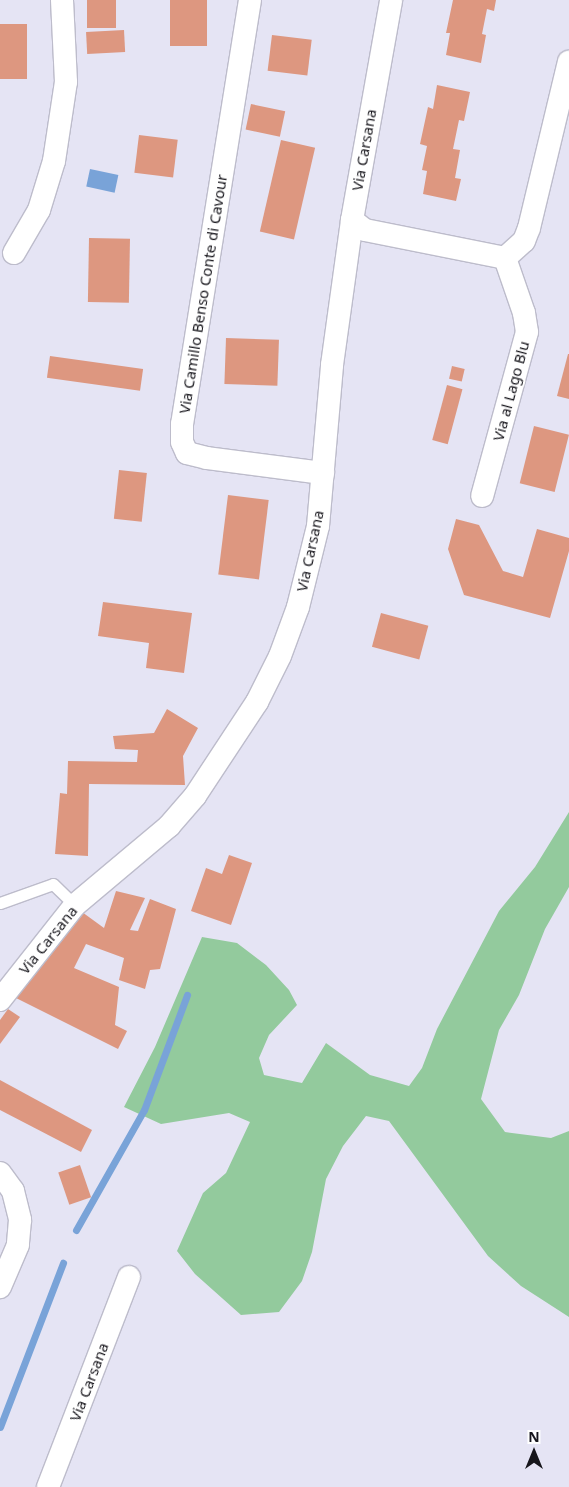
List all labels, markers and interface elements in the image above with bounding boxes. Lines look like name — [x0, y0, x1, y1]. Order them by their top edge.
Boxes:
street label: Via Carsana — [348, 108, 380, 192]
street label: Via Camillo Benso Conte di Cavour — [175, 173, 231, 415]
street label: Via al Lago Blu — [489, 339, 533, 443]
street label: Via Carsana — [293, 509, 327, 593]
street label: Via Carsana — [15, 902, 81, 978]
street label: Via Carsana — [66, 1340, 112, 1424]
north arrow — [509, 1427, 559, 1477]
text: N — [528, 1427, 540, 1446]

